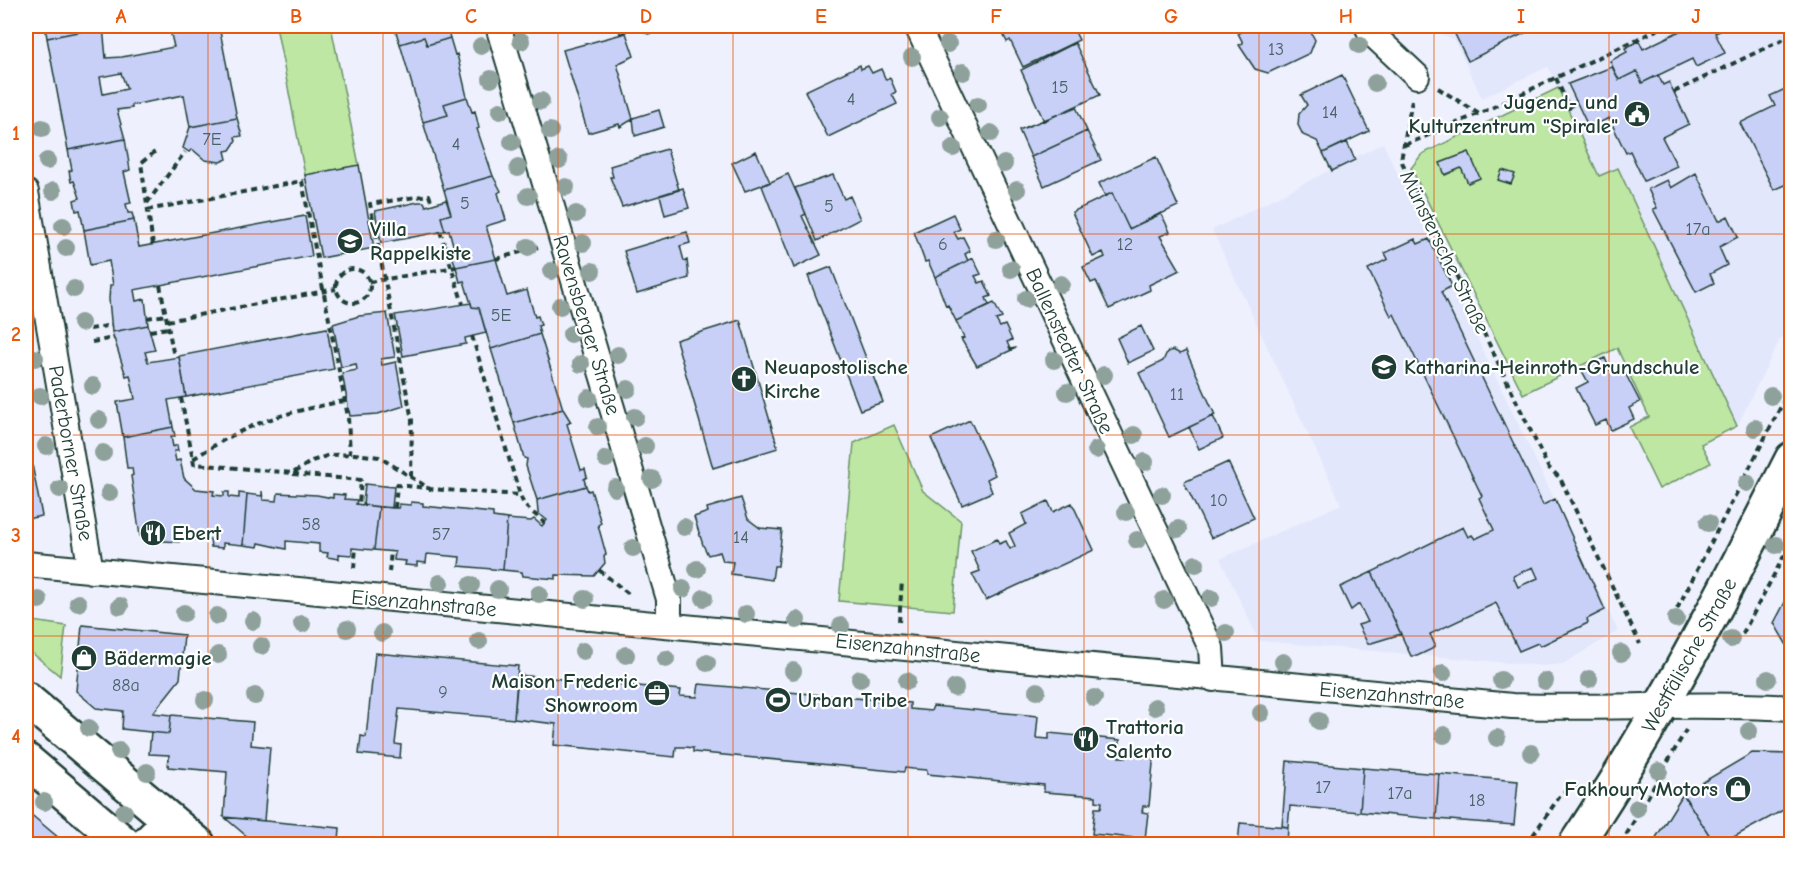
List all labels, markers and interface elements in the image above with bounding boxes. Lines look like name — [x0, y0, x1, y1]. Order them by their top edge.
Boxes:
text: A — [115, 5, 127, 28]
text: B — [290, 5, 302, 28]
text: C — [465, 5, 477, 28]
text: D — [640, 5, 652, 28]
text: E — [815, 5, 827, 28]
text: F — [990, 5, 1002, 28]
text: G — [1164, 5, 1178, 28]
text: H — [1339, 5, 1353, 28]
text: I — [1517, 5, 1525, 28]
text: J — [1691, 5, 1701, 28]
house number: 13 — [1268, 39, 1284, 60]
house number: 15 — [1052, 77, 1068, 98]
house number: 4 — [847, 89, 855, 110]
place label: Jugend- und Kulturzentrum "Spirale" — [1408, 90, 1618, 138]
public building icon: Jugend- und Kulturzentrum "Spirale" — [1622, 99, 1652, 129]
house number: 14 — [1322, 102, 1338, 123]
text: 1 — [12, 122, 20, 145]
house number: 7E — [202, 129, 222, 150]
house number: 4 — [452, 134, 460, 155]
street label: Münstersche Straße — [1395, 167, 1495, 337]
house number: 5 — [460, 193, 470, 214]
house number: 5 — [824, 196, 834, 217]
place label: Villa Rappelkiste — [370, 217, 471, 265]
house number: 17a — [1686, 219, 1710, 240]
school or university icon: Villa Rappelkiste — [335, 226, 365, 256]
street label: Ravensberger Straße — [548, 232, 626, 418]
house number: 6 — [938, 234, 948, 255]
house number: 12 — [1117, 234, 1133, 255]
street label: Ballenstedter Straße — [1021, 264, 1119, 438]
house number: 5E — [491, 305, 511, 326]
text: 2 — [11, 323, 21, 346]
school or university icon: Katharina-Heinroth-Grundschule — [1369, 352, 1399, 382]
place label: Neuapostolische Kirche — [764, 355, 908, 403]
place label: Katharina-Heinroth-Grundschule — [1404, 355, 1699, 379]
street label: Paderborner Straße — [44, 363, 98, 543]
church icon: Neuapostolische Kirche — [729, 364, 759, 394]
house number: 11 — [1170, 384, 1184, 405]
house number: 10 — [1210, 490, 1228, 511]
house number: 58 — [301, 514, 321, 535]
restaurant icon: Ebert — [138, 518, 168, 548]
place label: Ebert — [172, 521, 222, 545]
text: 3 — [11, 524, 21, 547]
house number: 57 — [432, 524, 451, 545]
house number: 14 — [733, 527, 749, 548]
street label: Westfälische Straße — [1637, 573, 1741, 737]
street label: Eisenzahnstraße — [350, 585, 498, 621]
street label: Eisenzahnstraße — [834, 628, 982, 668]
shop icon: Bädermagie — [69, 643, 99, 673]
place label: Bädermagie — [104, 646, 212, 670]
place label: Maison Frederic Showroom — [492, 669, 638, 717]
house number: 88a — [112, 675, 140, 696]
street label: Eisenzahnstraße — [1318, 677, 1466, 713]
office icon: Maison Frederic Showroom — [642, 678, 672, 708]
house number: 9 — [438, 682, 448, 703]
sports icon: Urban Tribe — [763, 685, 793, 715]
place label: Urban Tribe — [798, 688, 907, 712]
place label: Trattoria Salento — [1106, 715, 1184, 763]
restaurant icon: Trattoria Salento — [1071, 724, 1101, 754]
text: 4 — [11, 725, 21, 748]
shop icon: Fakhoury Motors — [1723, 774, 1753, 804]
house number: 17 — [1315, 777, 1331, 798]
place label: Fakhoury Motors — [1564, 777, 1718, 801]
house number: 17a — [1388, 783, 1412, 804]
house number: 18 — [1469, 790, 1485, 811]

